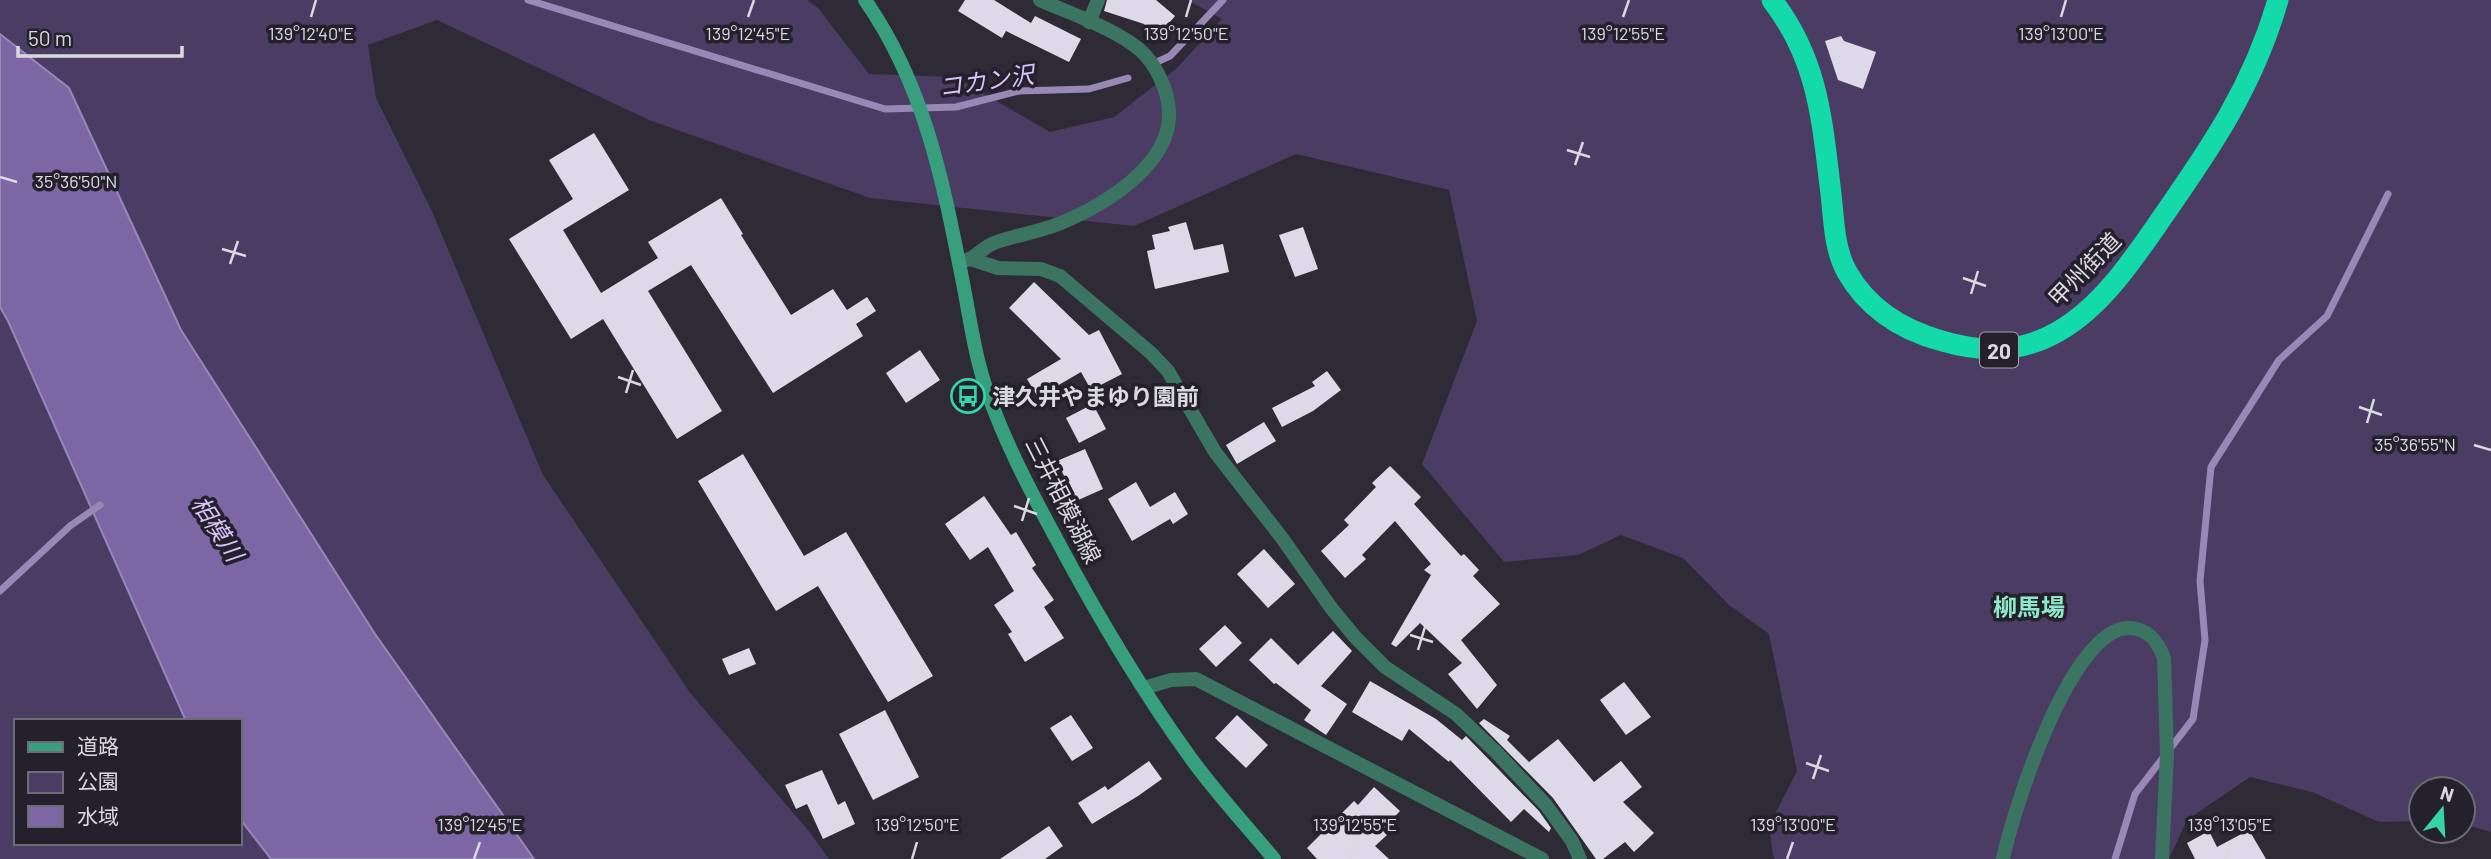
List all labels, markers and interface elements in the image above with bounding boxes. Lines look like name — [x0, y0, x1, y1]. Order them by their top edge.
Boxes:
scale bar — [18, 14, 182, 58]
text: 139°12'40"E — [268, 22, 354, 44]
text: 139°12'45"E — [706, 22, 790, 44]
text: 139°12'50"E — [1143, 22, 1229, 44]
text: 139°12'55"E — [1581, 22, 1665, 44]
text: 139°13'00"E — [2018, 22, 2104, 44]
text: 50 m — [28, 25, 72, 50]
water label: コカン沢 — [936, 59, 1039, 101]
text: 35°36'50"N — [35, 170, 117, 192]
street label: 甲州街道 — [2042, 226, 2126, 312]
road number: 20 — [1980, 332, 2018, 368]
bus stop icon: 津久井やまゆり園前 — [949, 377, 987, 415]
place label: 津久井やまゆり園前 — [992, 382, 1199, 410]
street label: 三井相模湖線 — [1020, 432, 1108, 568]
text: 35°36'55"N — [2374, 433, 2456, 455]
water label: 相模川 — [186, 490, 251, 569]
district label: 柳馬場 — [1993, 592, 2065, 621]
legend — [14, 719, 242, 845]
text: 道路 — [77, 733, 119, 758]
text: 公園 — [77, 768, 119, 793]
north arrow — [2407, 775, 2477, 845]
text: N — [2438, 780, 2457, 806]
text: 水域 — [77, 803, 119, 828]
text: 139°12'45"E — [438, 813, 522, 835]
text: 139°12'50"E — [874, 813, 960, 835]
text: 139°12'55"E — [1313, 813, 1397, 835]
text: 139°13'00"E — [1750, 813, 1836, 835]
text: 139°13'05"E — [2188, 813, 2272, 835]

